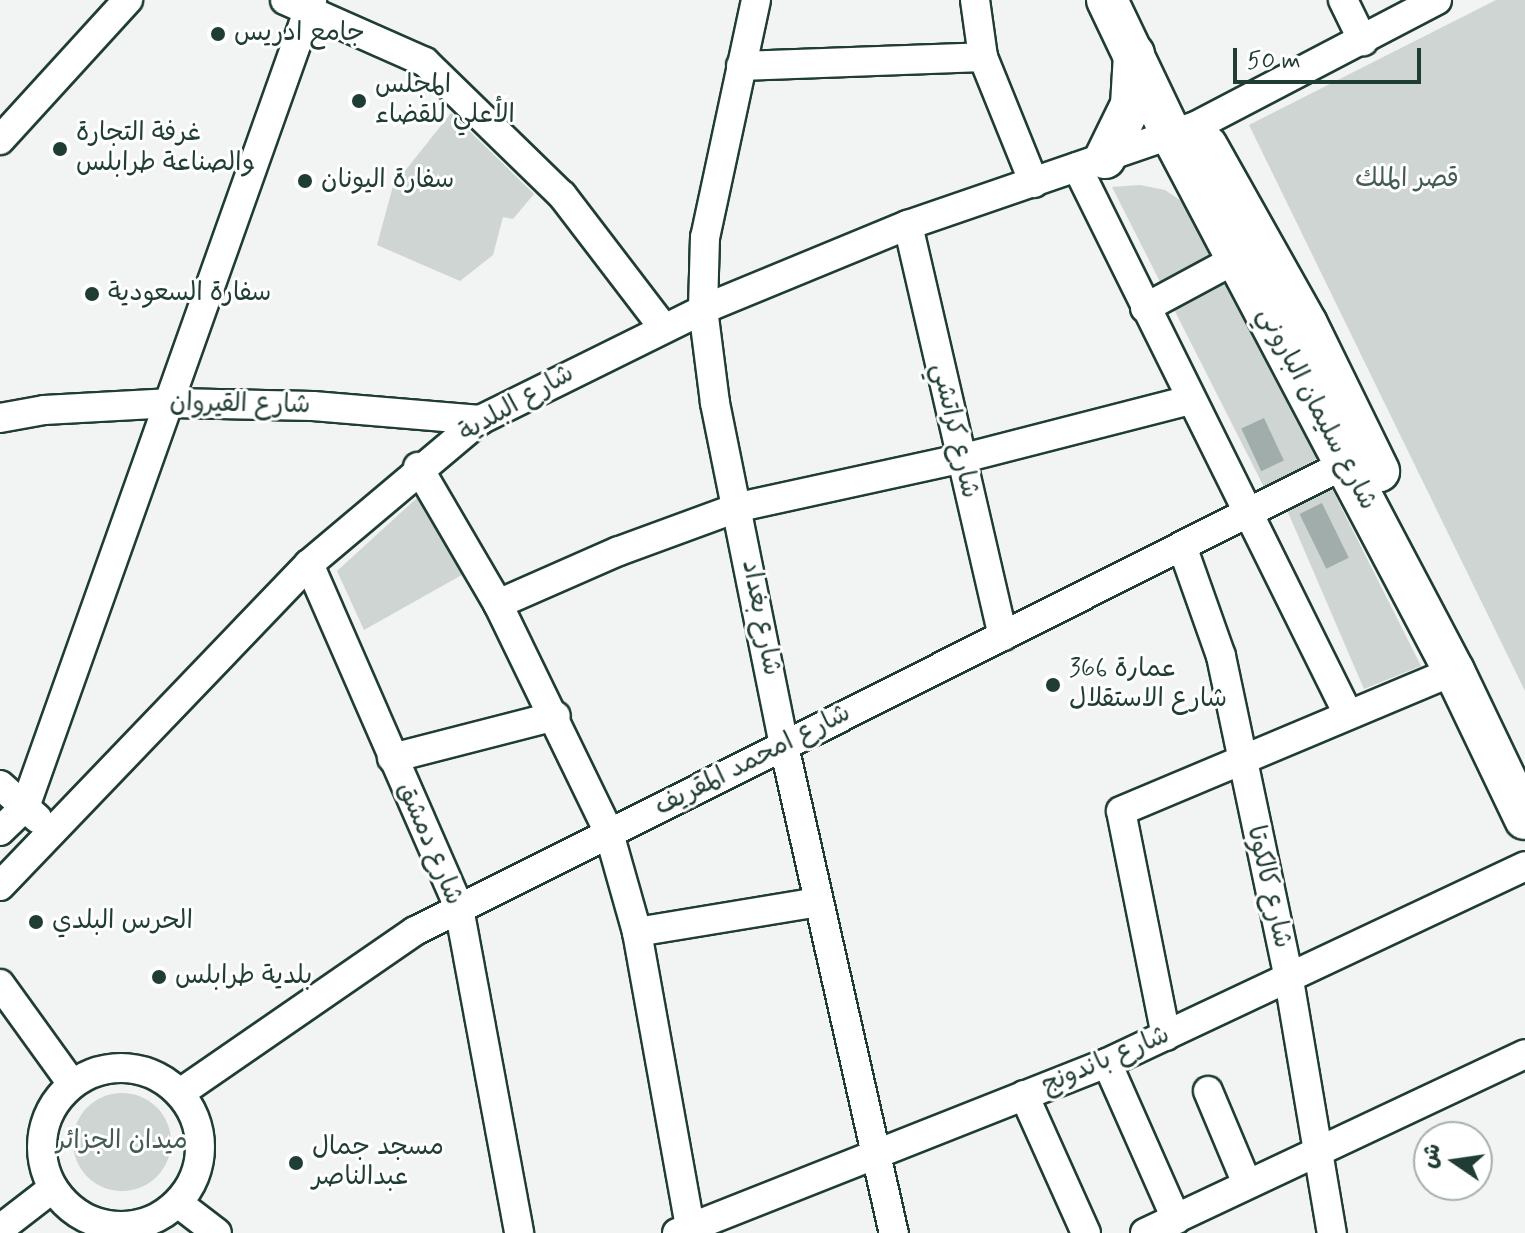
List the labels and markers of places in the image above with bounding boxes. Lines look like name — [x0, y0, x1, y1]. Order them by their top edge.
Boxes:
place label: جامع ادريس — [234, 18, 365, 50]
marker: جامع ادريس — [209, 25, 227, 43]
place label: المجلس الأعلي للقضاء — [375, 70, 515, 132]
marker: المجلس الأعلي للقضاء — [350, 92, 368, 110]
place label: غرفة التجارة والصناعة طرابلس — [76, 118, 256, 180]
marker: غرفة التجارة والصناعة طرابلس — [51, 140, 69, 158]
place label: سفارة اليونان — [321, 165, 454, 197]
marker: سفارة اليونان — [296, 172, 314, 190]
place label: سفارة السعودية — [108, 278, 271, 310]
marker: سفارة السعودية — [83, 285, 101, 303]
place label: عمارة 366 شارع الاستقلال — [1069, 654, 1227, 716]
marker: عمارة 366 شارع الاستقلال — [1044, 676, 1062, 694]
place label: الحرس البلدي — [52, 906, 193, 938]
marker: الحرس البلدي — [27, 913, 45, 931]
place label: بلدية طرابلس — [175, 961, 312, 993]
marker: بلدية طرابلس — [150, 968, 168, 986]
place label: مسجد جمال عبدالناصر — [312, 1132, 444, 1194]
marker: مسجد جمال عبدالناصر — [287, 1154, 305, 1172]

